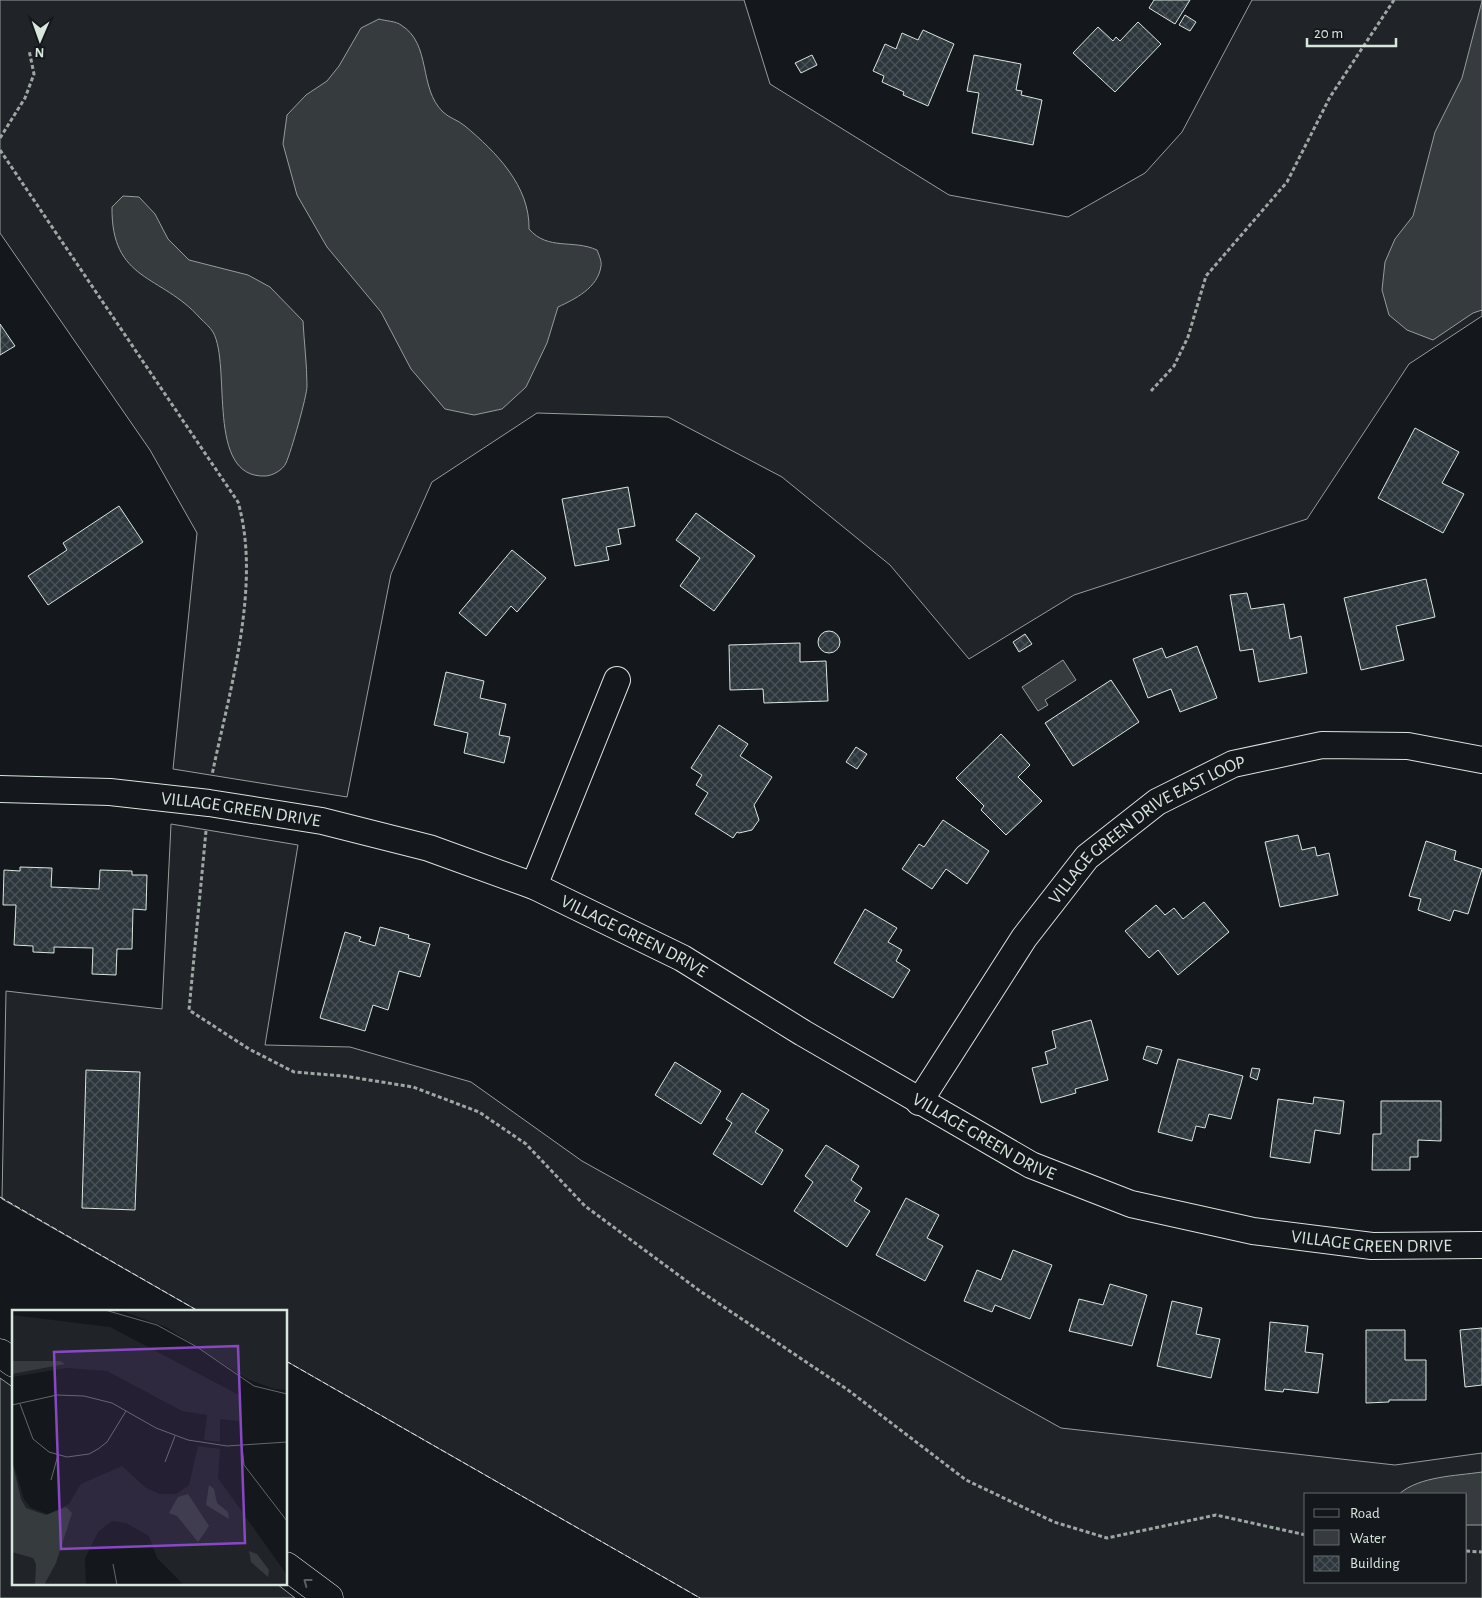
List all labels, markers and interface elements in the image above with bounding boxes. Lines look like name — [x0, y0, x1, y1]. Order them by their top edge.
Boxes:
north arrow — [15, 15, 65, 65]
scale bar — [1307, 15, 1396, 47]
text: 20 m — [1314, 26, 1343, 41]
text: N — [34, 45, 45, 59]
street label: VILLAGE GREEN DRIVE EAST LOOP — [1046, 754, 1247, 908]
street label: VILLAGE GREEN DRIVE — [160, 790, 322, 831]
street label: VILLAGE GREEN DRIVE — [558, 893, 710, 981]
street label: VILLAGE GREEN DRIVE — [909, 1090, 1058, 1184]
street label: VILLAGE GREEN DRIVE — [1290, 1228, 1452, 1256]
inset map — [12, 1310, 288, 1586]
legend — [1304, 1493, 1467, 1583]
text: Road — [1350, 1506, 1380, 1521]
text: Water — [1350, 1531, 1386, 1546]
text: Building — [1350, 1556, 1400, 1571]
one-way arrow — [303, 1579, 313, 1588]

